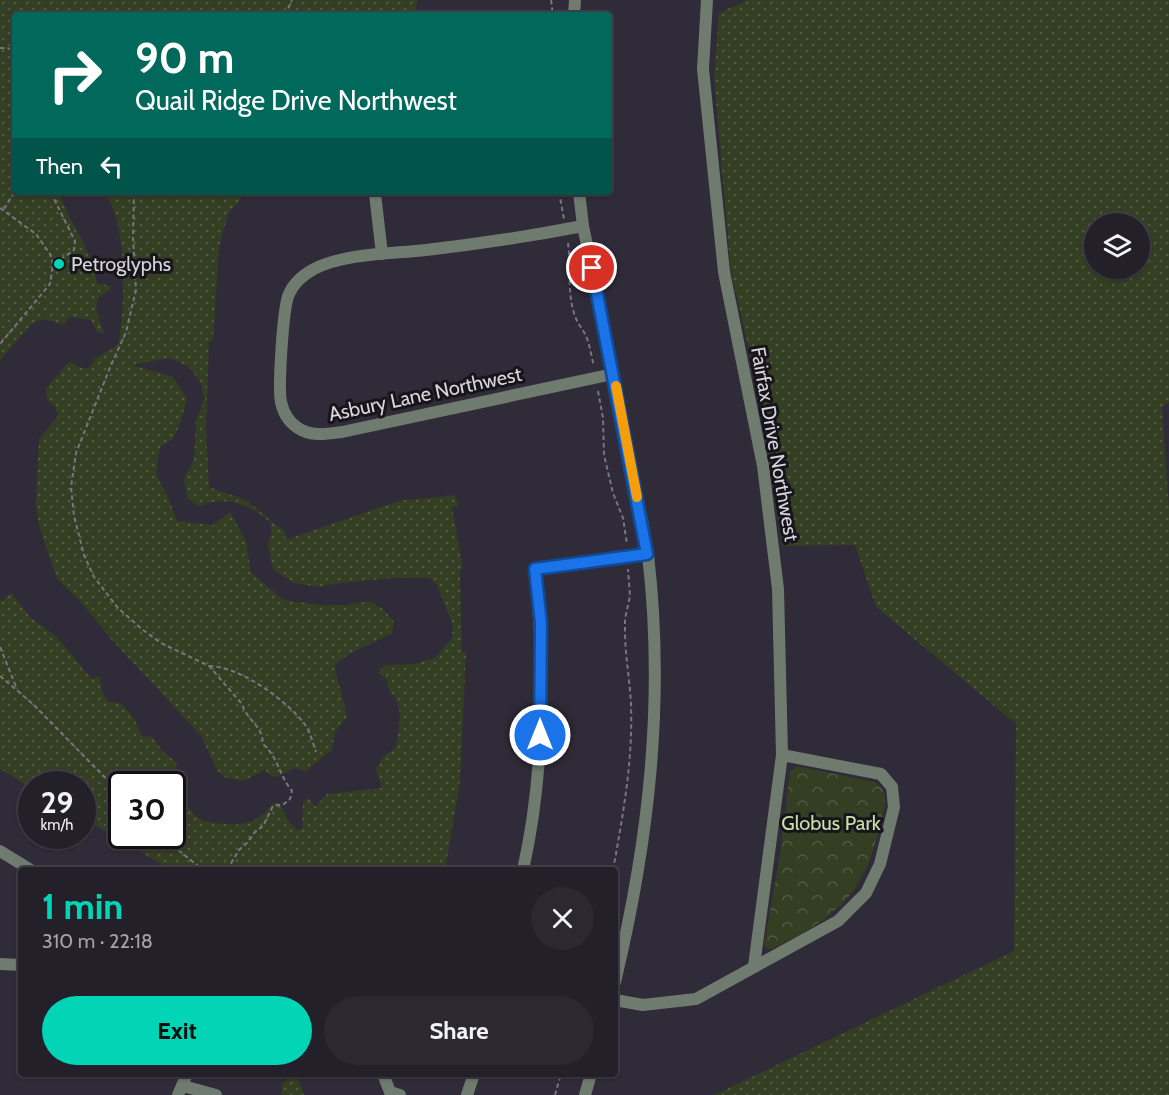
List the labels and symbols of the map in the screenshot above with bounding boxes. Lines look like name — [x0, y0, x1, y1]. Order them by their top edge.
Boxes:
pin — [566, 242, 617, 293]
place label: Petroglyphs — [71, 252, 171, 276]
marker: Petroglyphs — [52, 257, 66, 271]
street label: Fairfax Drive Northwest — [746, 345, 804, 543]
street label: Asbury Lane Northwest — [326, 362, 524, 426]
position arrow — [508, 703, 572, 767]
speed limit sign: 30 — [108, 771, 186, 849]
park label: Globus Park — [781, 811, 881, 835]

